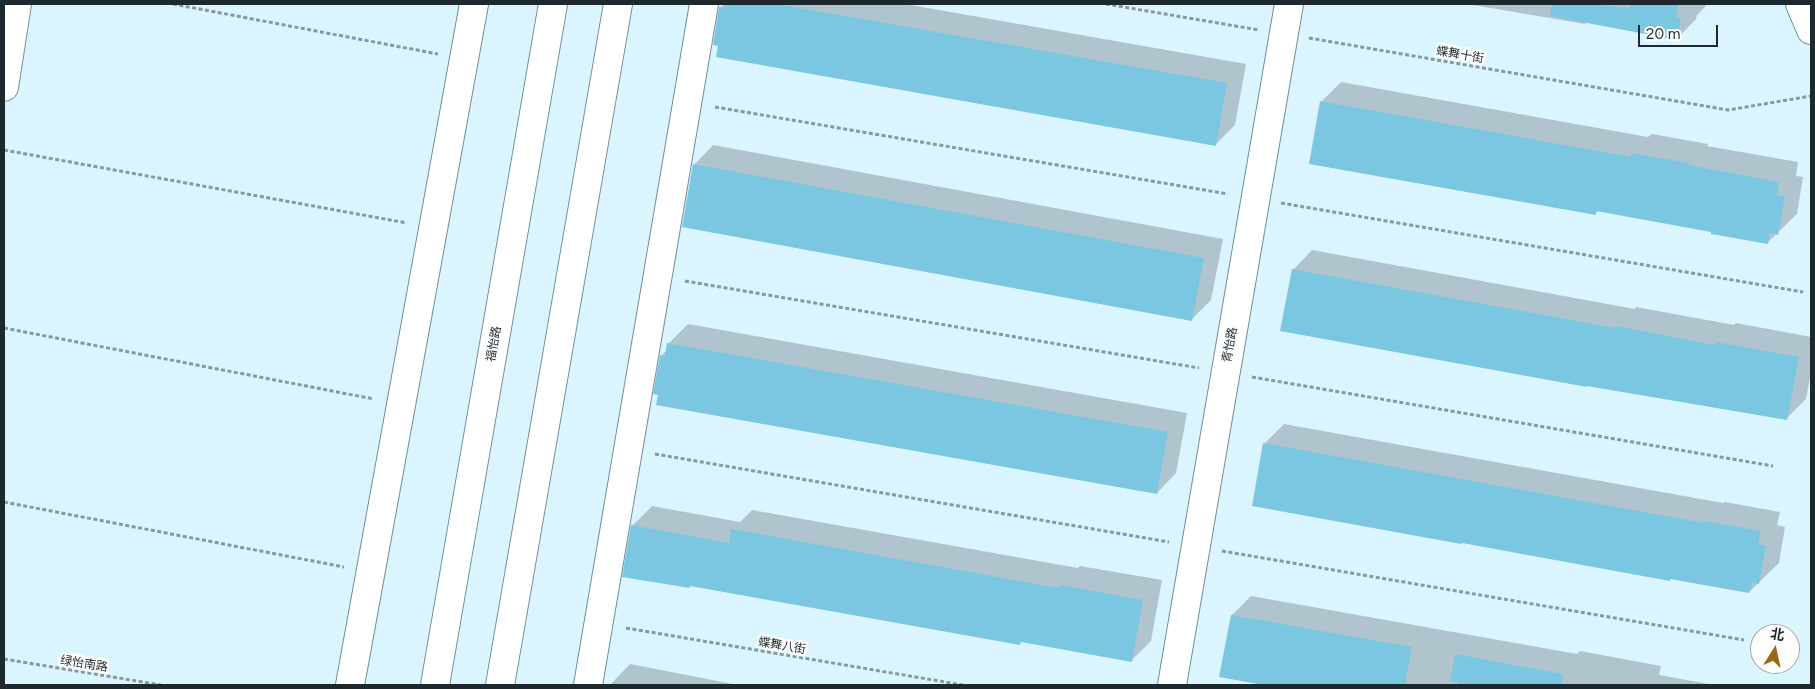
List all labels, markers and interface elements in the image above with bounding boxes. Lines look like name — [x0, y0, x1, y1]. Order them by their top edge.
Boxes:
scale bar — [1640, 15, 1720, 47]
text: 20 m — [1646, 25, 1680, 43]
street label: 蝶舞十街 — [1435, 44, 1485, 66]
street label: 福怡路 — [484, 325, 504, 363]
street label: 青怡路 — [1220, 326, 1240, 364]
north arrow — [1750, 624, 1800, 674]
text: 北 — [1769, 625, 1786, 644]
street label: 蝶舞八街 — [757, 635, 807, 657]
street label: 绿怡南路 — [59, 653, 109, 675]

